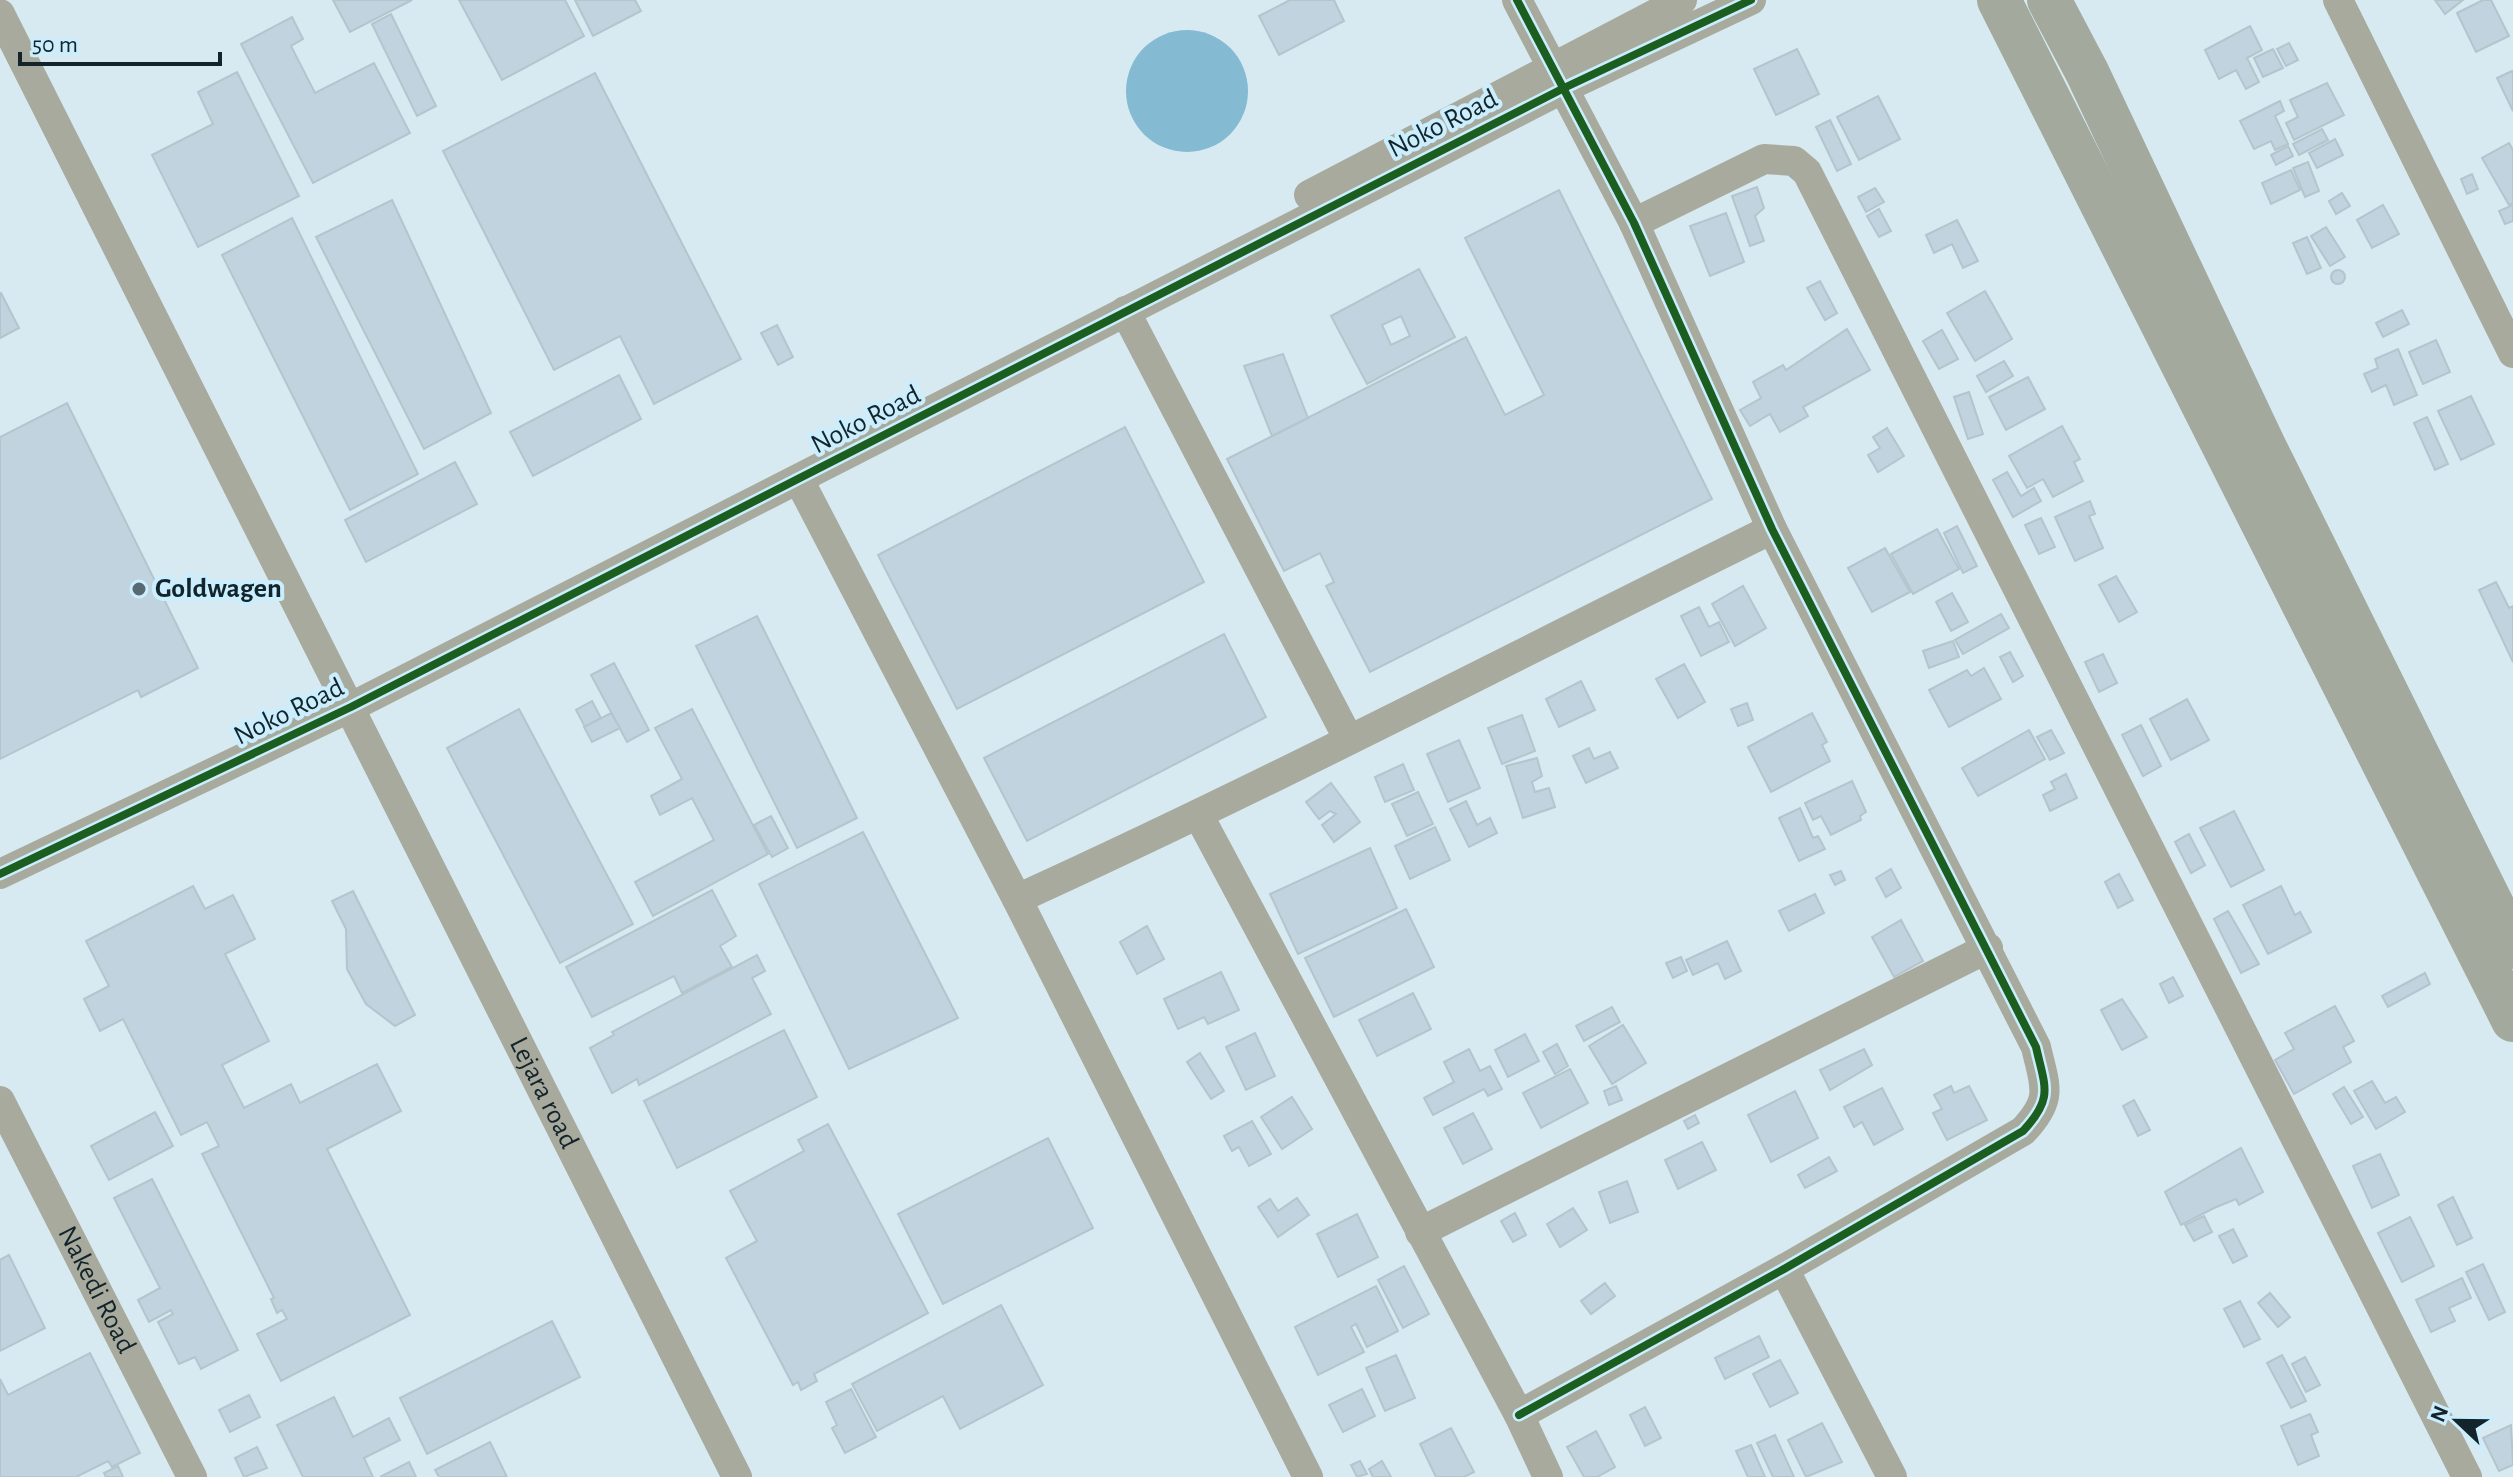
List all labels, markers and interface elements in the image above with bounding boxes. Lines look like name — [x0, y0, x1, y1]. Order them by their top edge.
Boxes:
scale bar — [20, 16, 220, 66]
text: 50 m — [32, 33, 78, 57]
street label: Noko Road — [1384, 85, 1502, 163]
street label: Noko Road — [807, 381, 925, 459]
place label: Goldwagen — [155, 575, 282, 603]
marker: Goldwagen — [130, 580, 148, 598]
street label: Noko Road — [230, 673, 348, 751]
street label: Lejara road — [504, 1033, 583, 1153]
street label: Nakedi Road — [52, 1222, 140, 1358]
north arrow — [2417, 1381, 2497, 1461]
text: N — [2426, 1403, 2452, 1425]

